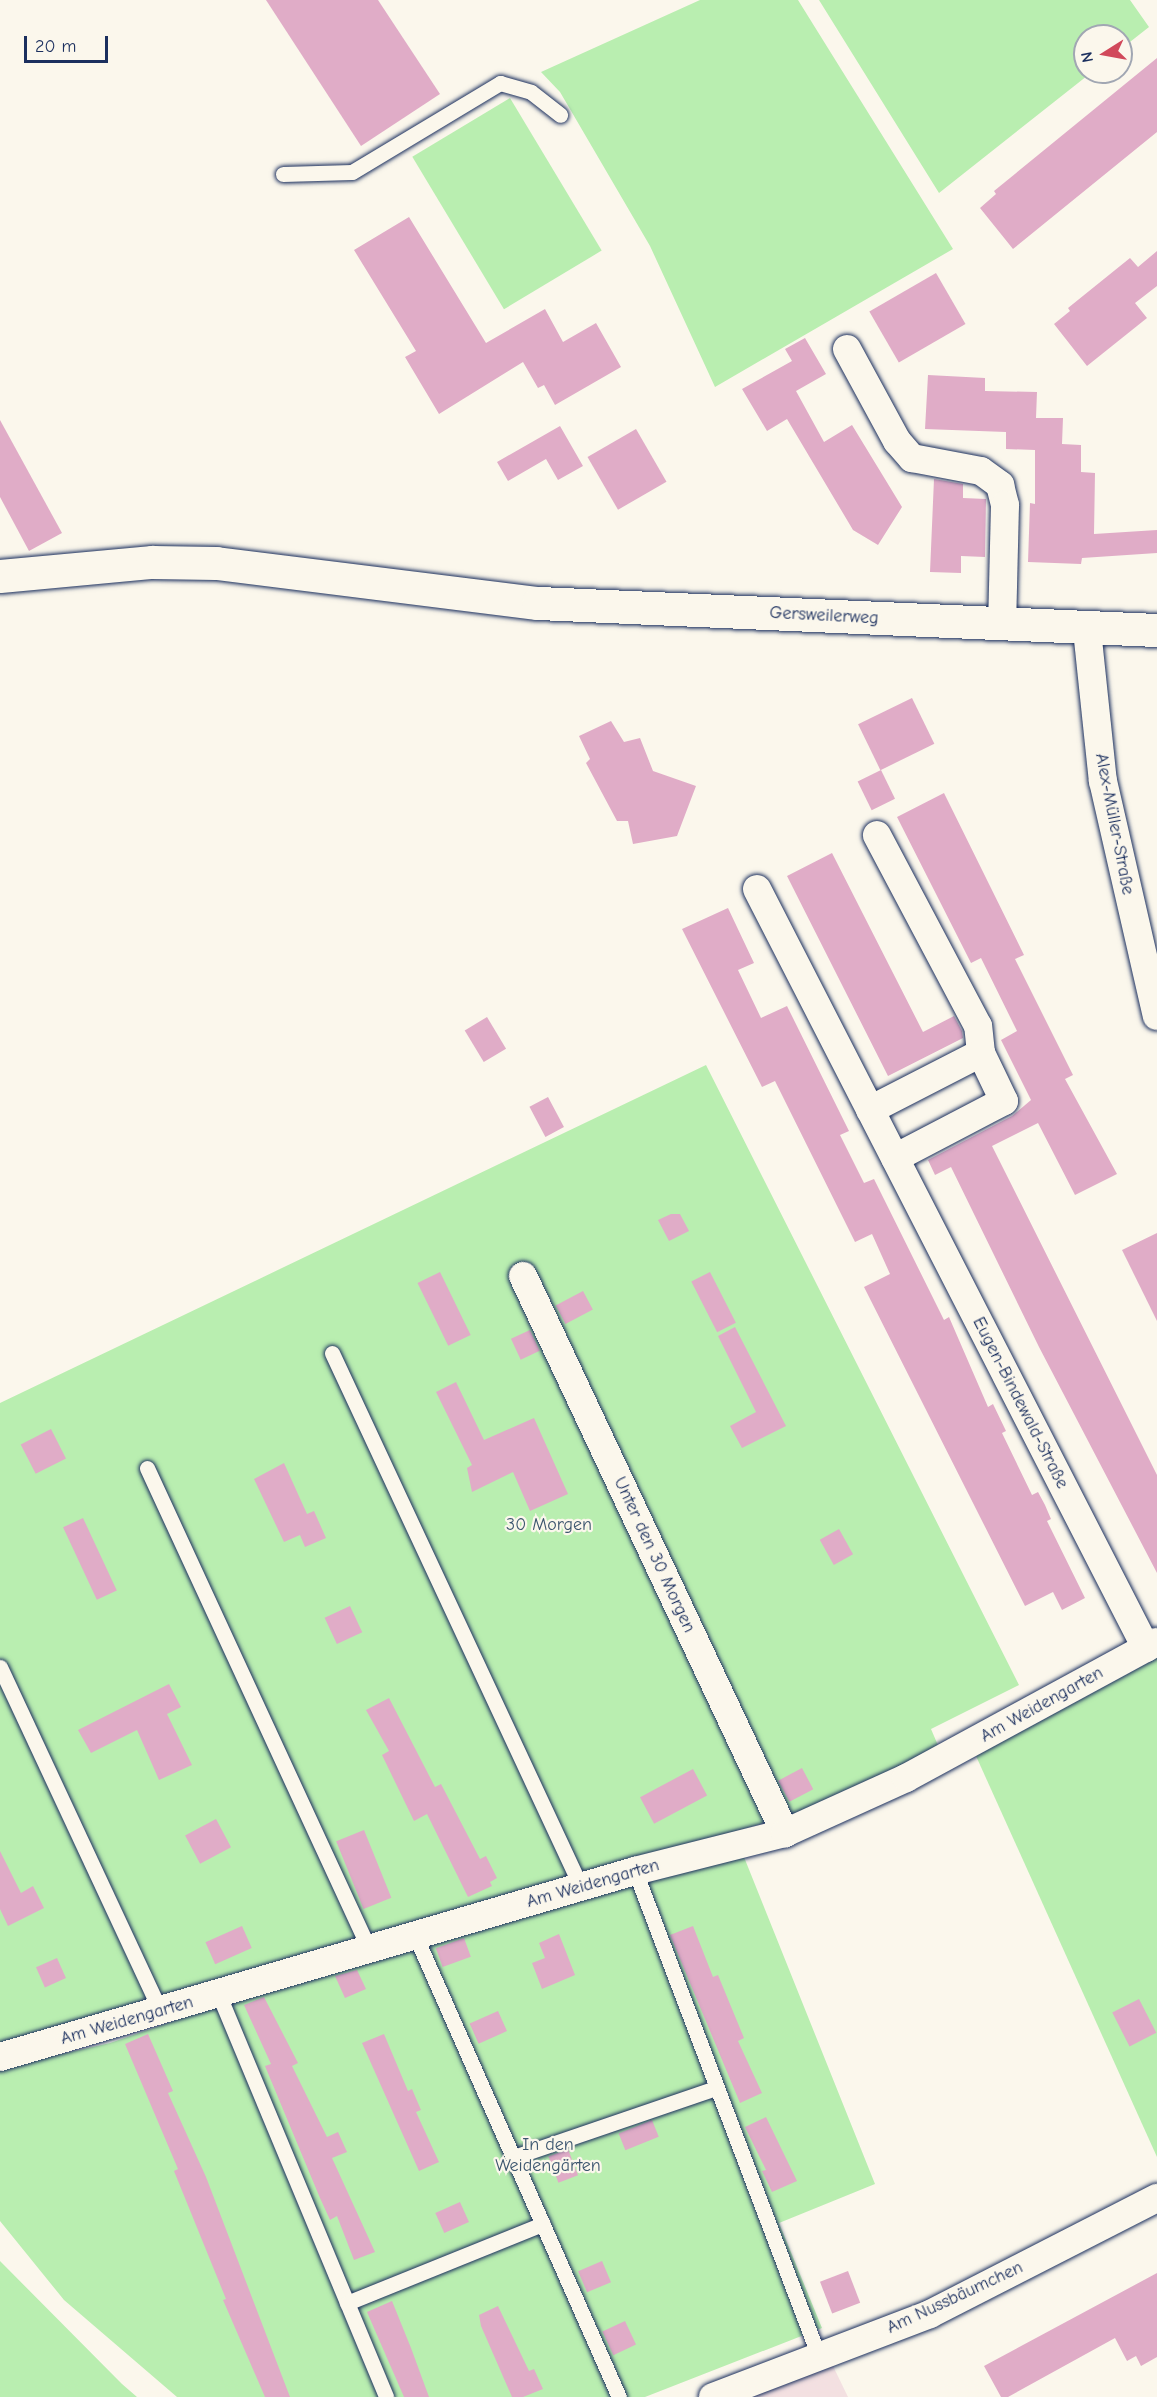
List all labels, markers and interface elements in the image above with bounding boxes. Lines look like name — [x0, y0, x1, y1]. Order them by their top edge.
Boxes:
scale bar — [27, 24, 111, 62]
north arrow — [1073, 24, 1133, 84]
text: 20 m — [35, 36, 76, 57]
text: N — [1077, 50, 1097, 64]
street label: Gersweilerweg — [769, 602, 879, 630]
street label: Alex-Müller-Straße — [1090, 751, 1138, 897]
street label: Eugen-Bindewald-Straße — [967, 1314, 1073, 1492]
street label: Unter den 30 Morgen — [608, 1474, 700, 1636]
park label: 30 Morgen — [506, 1514, 592, 1536]
street label: Am Weidengarten — [977, 1662, 1107, 1748]
street label: Am Weidengarten — [524, 1855, 662, 1913]
street label: Am Weidengarten — [58, 1992, 196, 2050]
park label: In den Weidengärten — [495, 2135, 601, 2178]
street label: Am Nussbäumchen — [884, 2257, 1026, 2339]

